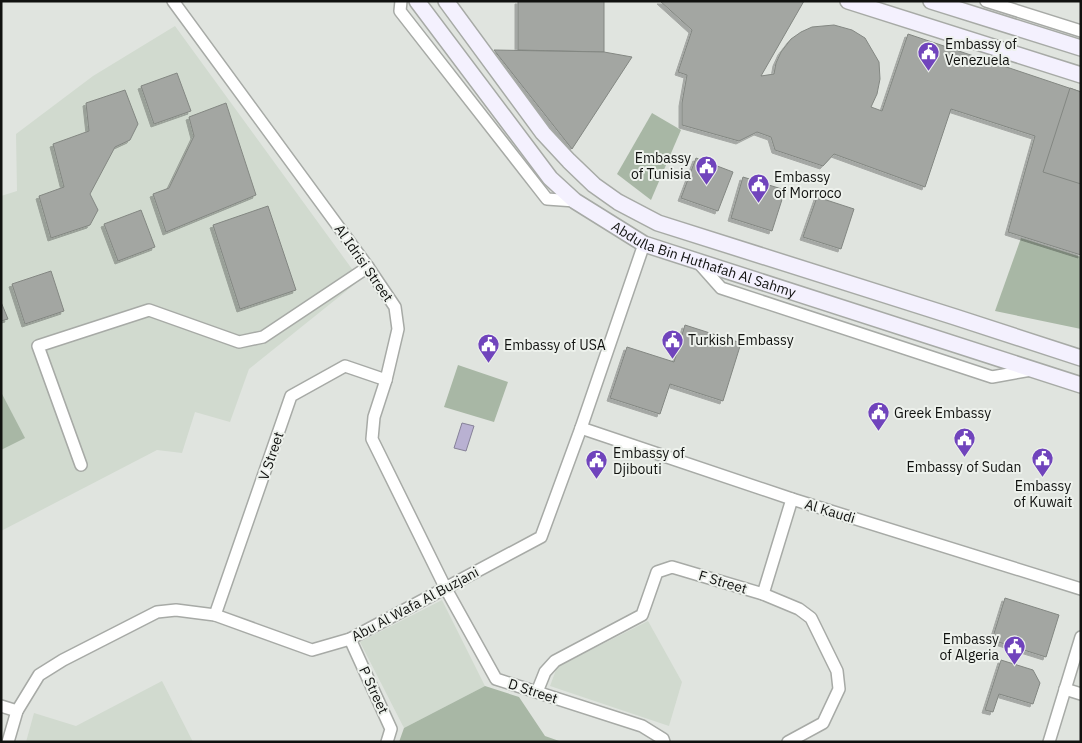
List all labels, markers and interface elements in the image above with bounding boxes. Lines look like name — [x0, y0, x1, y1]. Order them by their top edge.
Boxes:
place label: Embassy of Venezuela — [945, 35, 1017, 69]
public building icon: Embassy of Venezuela — [917, 40, 941, 71]
place label: Embassy of Tunisia — [631, 149, 692, 183]
public building icon: Embassy of Tunisia — [695, 154, 719, 185]
place label: Embassy of Morroco — [774, 168, 842, 202]
public building icon: Embassy of Morroco — [746, 173, 770, 204]
street label: Abdulla Bin Huthafah Al Sahmy — [608, 217, 798, 301]
street label: Al Idrisi Street — [331, 221, 397, 305]
public building icon: Turkish Embassy — [660, 328, 684, 359]
place label: Turkish Embassy — [688, 331, 794, 349]
public building icon: Embassy of USA — [476, 333, 500, 364]
place label: Embassy of USA — [504, 336, 606, 354]
public building icon: Greek Embassy — [866, 401, 890, 432]
place label: Greek Embassy — [894, 404, 991, 422]
public building icon: Embassy of Sudan — [952, 427, 976, 458]
street label: V Street — [254, 429, 288, 483]
place label: Embassy of Djibouti — [613, 444, 685, 478]
public building icon: Embassy of Kuwait — [1031, 446, 1055, 477]
public building icon: Embassy of Djibouti — [585, 449, 609, 480]
place label: Embassy of Sudan — [907, 458, 1021, 476]
place label: Embassy of Kuwait — [1014, 477, 1072, 511]
street label: Al Kaudi — [803, 495, 857, 527]
street label: Abu Al Wafa Al Buzjani — [348, 563, 482, 645]
street label: F Street — [697, 566, 749, 598]
place label: Embassy of Algeria — [940, 630, 1000, 664]
public building icon: Embassy of Algeria — [1003, 635, 1027, 666]
street label: P Street — [355, 663, 393, 717]
street label: D Street — [506, 675, 560, 707]

